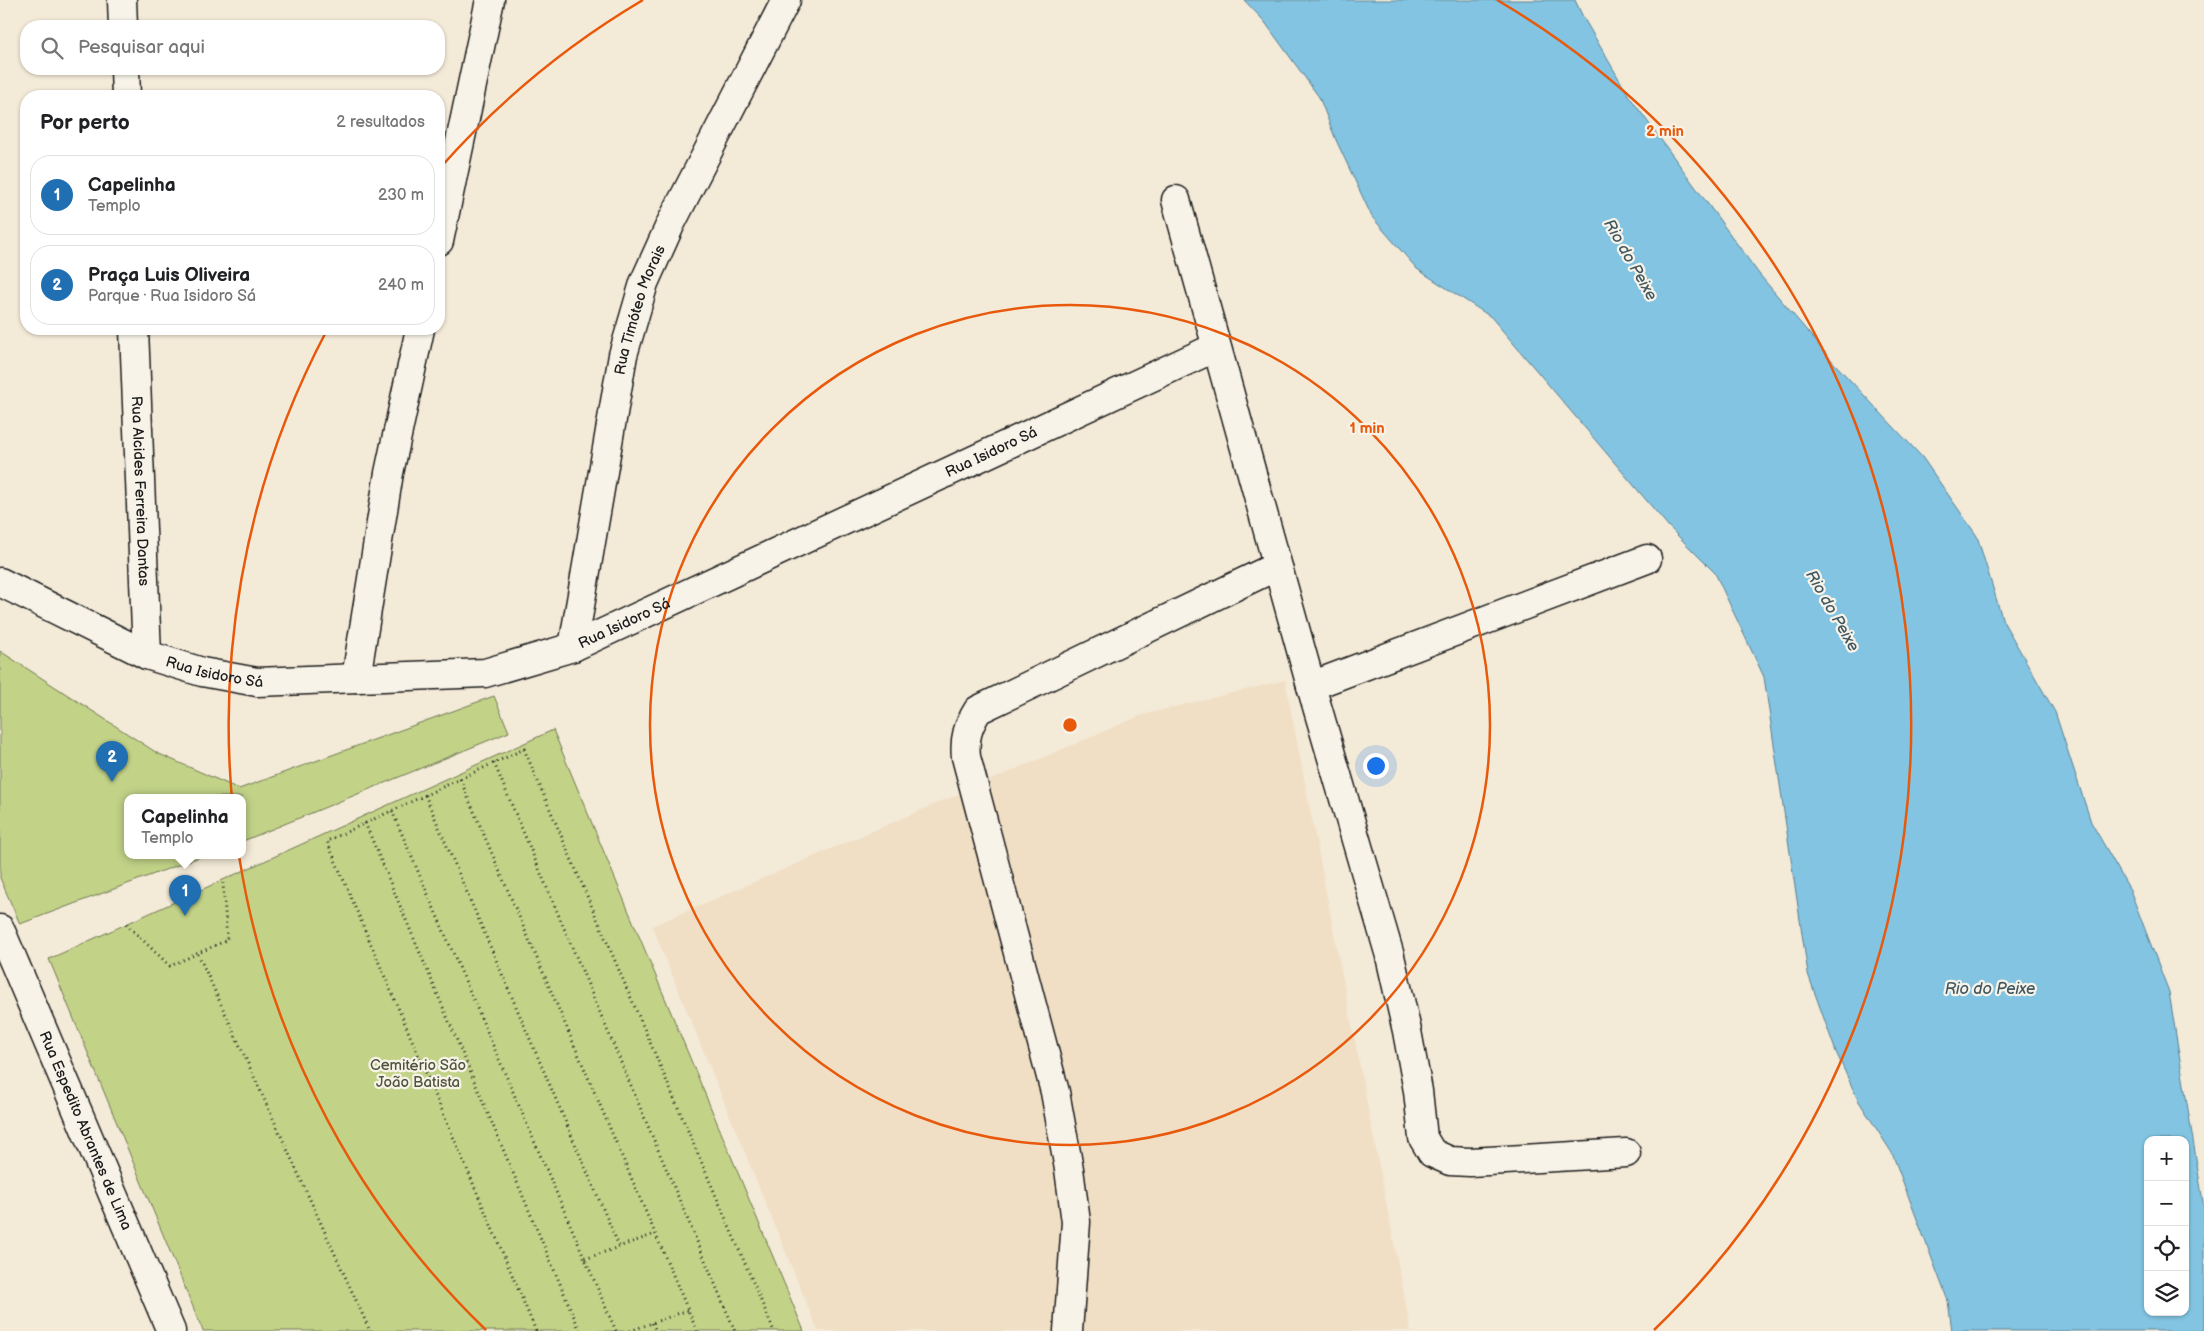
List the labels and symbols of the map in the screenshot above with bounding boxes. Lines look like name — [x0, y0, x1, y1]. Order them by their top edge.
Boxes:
text: 2 min — [1646, 122, 1684, 141]
water label: Rio do Peixe — [1599, 216, 1661, 304]
street label: Rua Timóteo Morais — [610, 242, 670, 376]
street label: Rua Alcides Ferreira Dantas — [127, 395, 154, 587]
text: 1 min — [1349, 419, 1385, 438]
street label: Rua Isidoro Sá — [942, 422, 1040, 481]
water label: Rio do Peixe — [1801, 567, 1863, 655]
street label: Rua Isidoro Sá — [575, 594, 673, 653]
street label: Rua Isidoro Sá — [163, 652, 263, 692]
centre of rings — [1061, 716, 1079, 734]
pin: 2 — [96, 741, 128, 782]
your location — [1363, 753, 1389, 779]
pin: 1 — [169, 875, 201, 916]
water label: Rio do Peixe — [1945, 980, 2035, 999]
street label: Rua Espedito Abrantes de Lima — [35, 1028, 136, 1233]
park label: Cemitério São João Batista — [370, 1056, 466, 1092]

